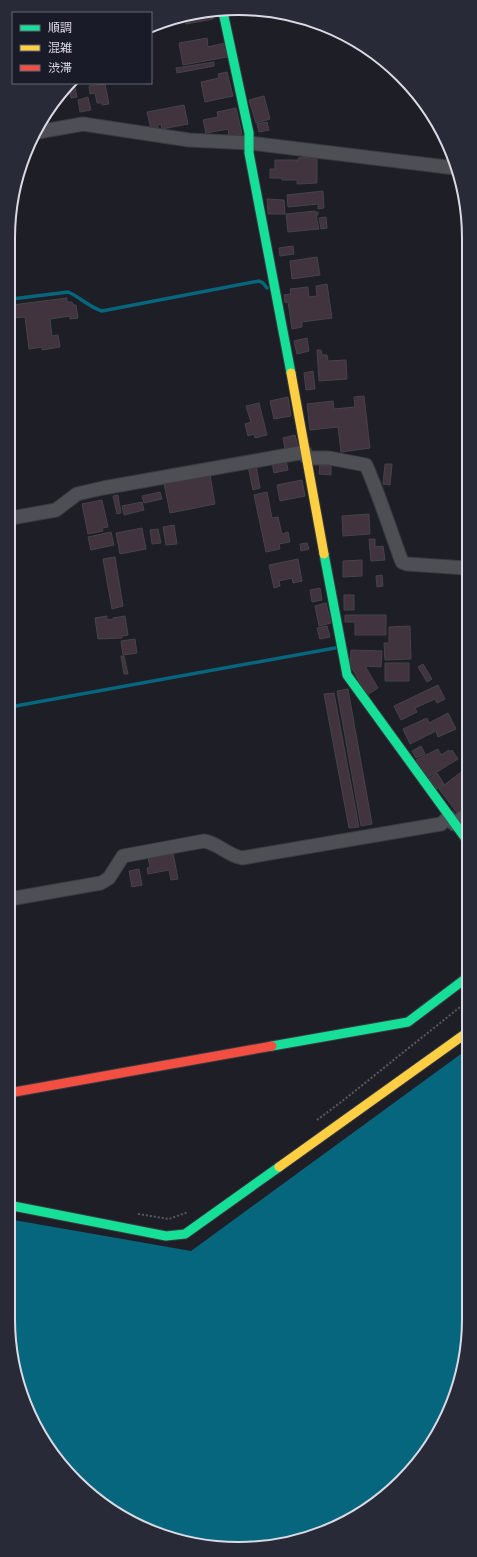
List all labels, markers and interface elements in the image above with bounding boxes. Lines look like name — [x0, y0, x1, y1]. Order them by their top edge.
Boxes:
legend — [12, 12, 152, 84]
text: 順調 — [48, 21, 72, 35]
text: 混雑 — [48, 41, 72, 55]
text: 渋滞 — [48, 61, 72, 75]

